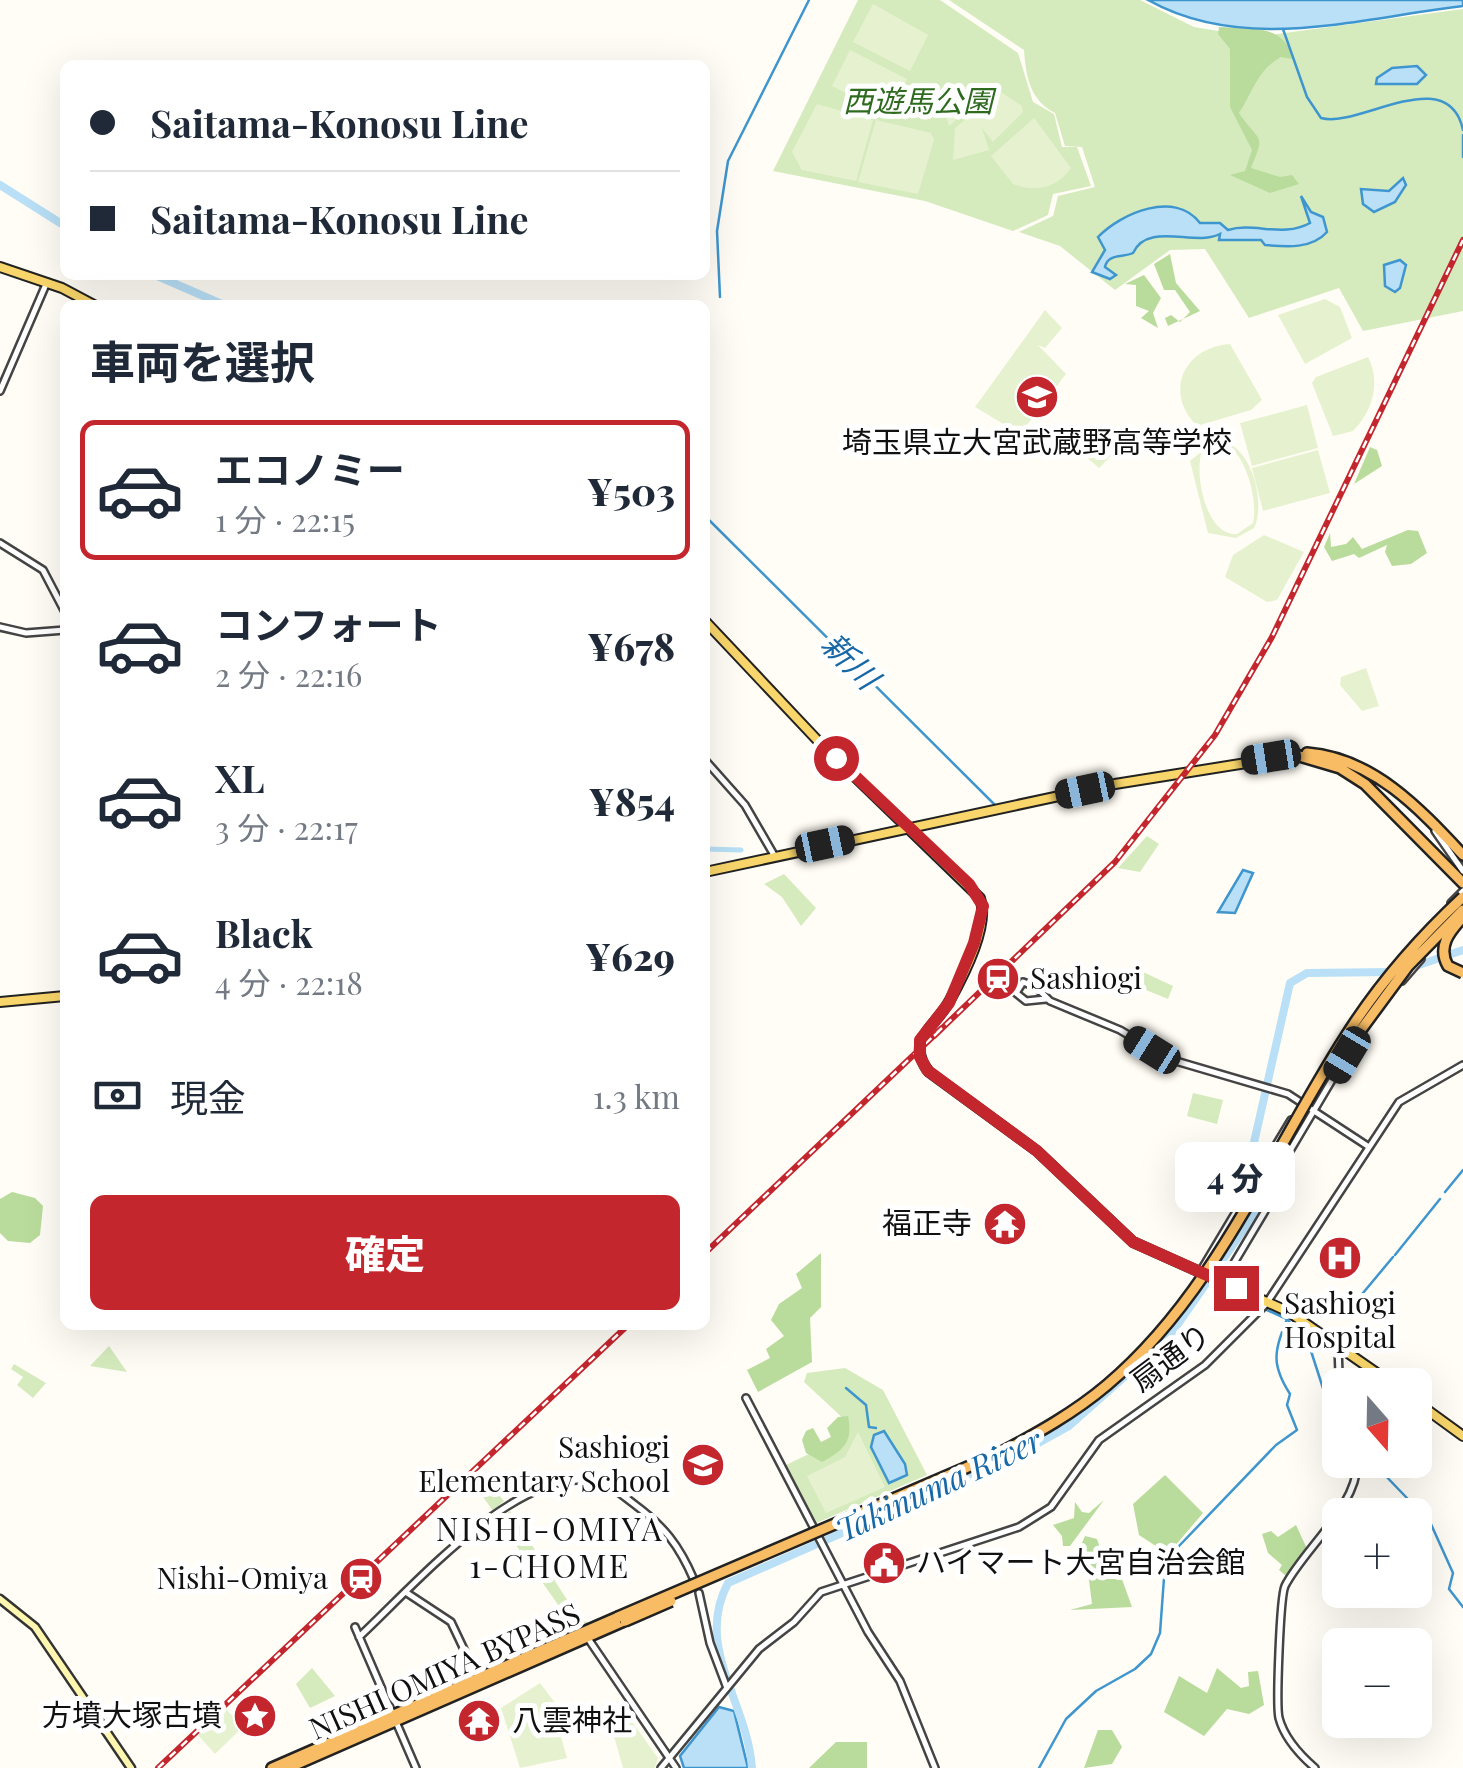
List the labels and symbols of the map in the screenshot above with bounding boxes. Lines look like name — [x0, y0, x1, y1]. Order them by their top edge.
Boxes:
park label: 西遊馬公園 — [843, 80, 997, 120]
school or university icon: 埼玉県立大宮武蔵野高等学校 — [1014, 374, 1060, 420]
place label: 埼玉県立大宮武蔵野高等学校 — [842, 421, 1232, 461]
water label: 新川 — [814, 621, 892, 699]
route start — [814, 736, 859, 781]
car — [1239, 737, 1303, 777]
car — [1053, 769, 1117, 811]
car — [793, 823, 857, 865]
station icon: Sashiogi — [975, 956, 1021, 1002]
place label: Sashiogi — [1030, 957, 1142, 997]
car — [1119, 1021, 1185, 1079]
car — [1319, 1022, 1375, 1088]
callout: 4 分 — [1176, 1143, 1296, 1213]
temple icon: 福正寺 — [982, 1201, 1028, 1247]
place label: 福正寺 — [882, 1202, 972, 1242]
hospital icon: Sashiogi Hospital — [1317, 1235, 1363, 1281]
route end — [1214, 1266, 1259, 1311]
place label: Sashiogi Hospital — [1284, 1282, 1396, 1356]
street label: 扇通り — [1122, 1313, 1218, 1399]
north arrow — [1322, 1368, 1432, 1478]
water label: Takinuma River — [828, 1417, 1049, 1550]
place label: Sashiogi Elementary School — [418, 1426, 670, 1500]
school or university icon: Sashiogi Elementary School — [680, 1442, 726, 1488]
district label: NISHI-OMIYA 1-CHOME — [436, 1506, 664, 1586]
public building icon: ハイマート大宮自治会館 — [861, 1540, 907, 1586]
place label: ハイマート大宮自治会館 — [916, 1541, 1245, 1581]
station icon: Nishi-Omiya — [338, 1556, 384, 1602]
place label: Nishi-Omiya — [156, 1557, 328, 1597]
street label: NISHI OMIYA BYPASS — [303, 1592, 586, 1748]
place icon: 方墳大塚古墳 — [232, 1693, 278, 1739]
place label: 方墳大塚古墳 — [42, 1694, 222, 1734]
temple icon: 八雲神社 — [456, 1698, 502, 1744]
place label: 八雲神社 — [512, 1699, 632, 1739]

